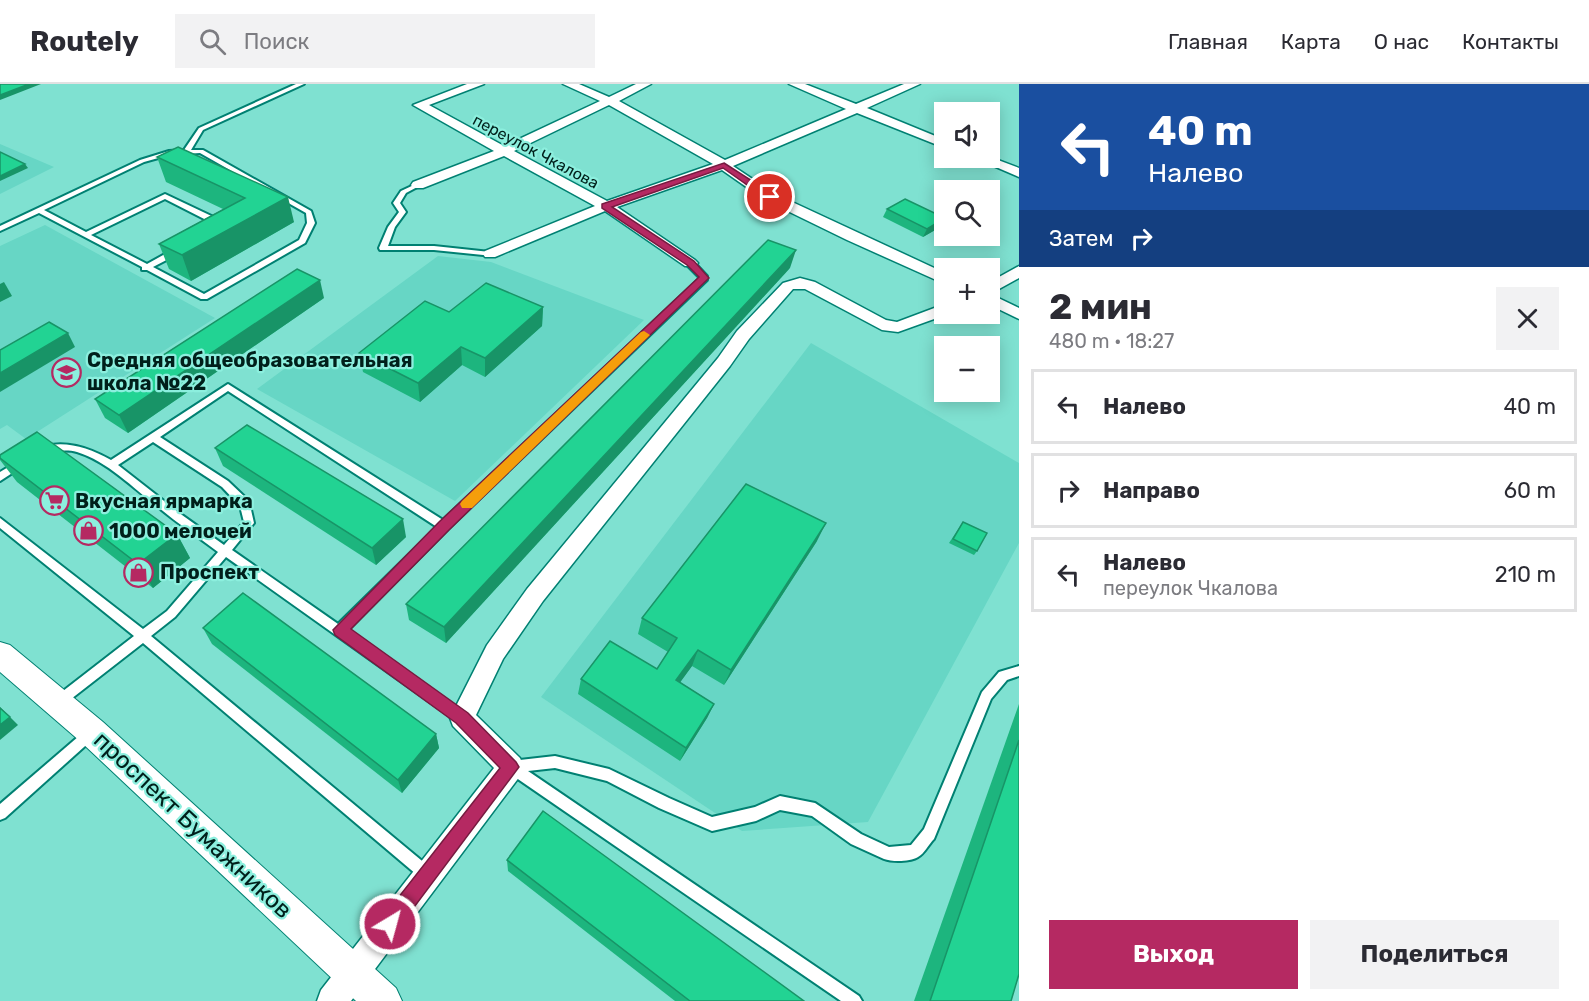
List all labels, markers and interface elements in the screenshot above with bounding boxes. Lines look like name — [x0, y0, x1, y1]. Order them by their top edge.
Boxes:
search box — [175, 14, 595, 68]
text: Routely — [30, 25, 139, 58]
icon: search — [196, 25, 229, 58]
text: Поиск — [244, 28, 309, 55]
text: Главная — [1168, 29, 1248, 54]
text: Карта — [1281, 29, 1341, 54]
text: О нас — [1374, 29, 1429, 54]
text: Контакты — [1462, 29, 1559, 54]
map controls — [934, 102, 1000, 402]
button: sound — [934, 102, 1000, 168]
text: 40 m — [1148, 106, 1253, 156]
icon: left — [1049, 108, 1127, 186]
street label: переулок Чкалова — [470, 110, 602, 193]
text: Налево — [1148, 157, 1244, 189]
pin — [744, 171, 795, 222]
icon: arrive — [753, 180, 786, 213]
button: search — [934, 180, 1000, 246]
icon: right — [1125, 222, 1158, 255]
text: Затем — [1049, 225, 1113, 252]
button: + — [934, 258, 1000, 324]
text: 2 мин — [1049, 285, 1152, 328]
button: close — [1496, 287, 1559, 350]
text: 480 m · 18:27 — [1049, 329, 1174, 353]
button: − — [934, 336, 1000, 402]
place label: Средняя общеобразовательная школа №22 — [87, 348, 413, 395]
school or university icon: Средняя общеобразовательная школа №22 — [50, 356, 82, 388]
icon: left — [1052, 390, 1085, 423]
text: Налево — [1103, 393, 1186, 420]
text: 40 m — [1503, 393, 1556, 420]
icon: right — [1052, 474, 1085, 507]
text: Направо — [1103, 477, 1200, 504]
text: 60 m — [1504, 477, 1556, 504]
supermarket icon: Вкусная ярмарка — [38, 485, 70, 517]
place label: Вкусная ярмарка — [75, 489, 253, 513]
shop icon: 1000 мелочей — [72, 515, 104, 547]
place label: 1000 мелочей — [109, 519, 252, 543]
text: Налево — [1103, 549, 1186, 576]
shop icon: Проспект — [123, 556, 155, 588]
icon: left — [1052, 558, 1085, 591]
place label: Проспект — [160, 560, 259, 584]
text: 210 m — [1495, 561, 1556, 588]
text: переулок Чкалова — [1103, 576, 1278, 600]
street label: проспект Бумажников — [88, 726, 298, 924]
position arrow — [358, 892, 422, 956]
button: Выход — [1049, 920, 1298, 989]
button: Поделиться — [1310, 920, 1559, 989]

